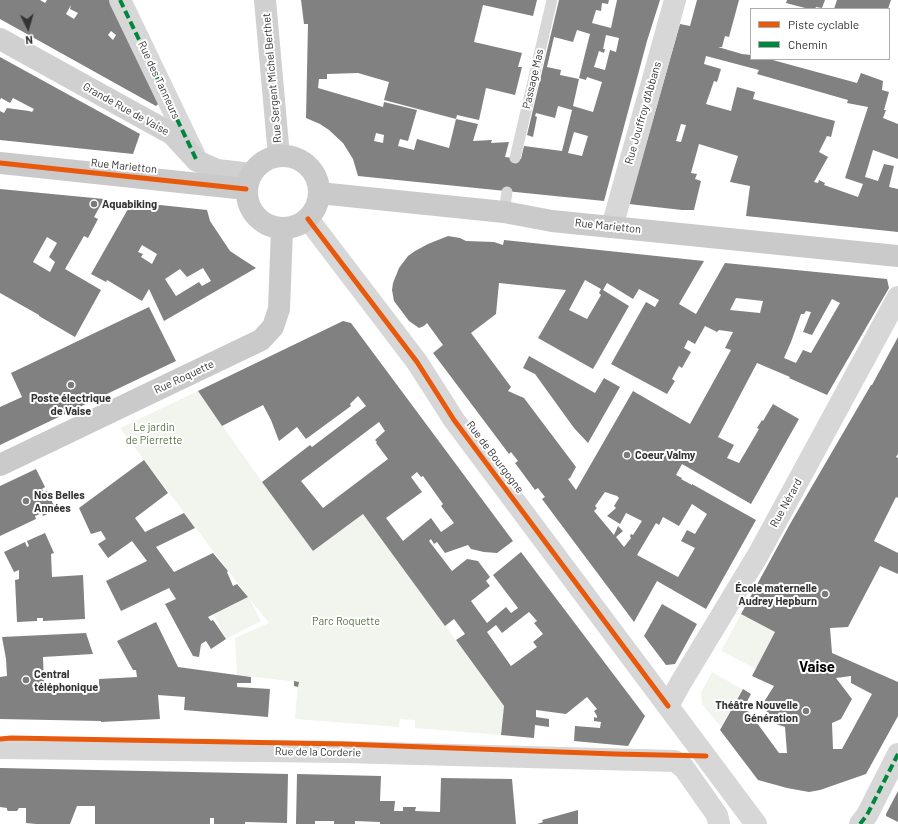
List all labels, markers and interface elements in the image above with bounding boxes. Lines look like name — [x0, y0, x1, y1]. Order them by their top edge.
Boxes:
north arrow — [8, 8, 48, 48]
legend — [750, 8, 890, 60]
street label: Rue Sergent Michel Berthet — [260, 13, 284, 143]
text: Piste cyclable — [788, 17, 859, 31]
text: N — [25, 34, 33, 47]
text: Chemin — [788, 37, 828, 51]
street label: Rue des Tanneurs — [135, 39, 183, 121]
street label: Passage Mas — [520, 48, 546, 110]
street label: Rue Jouffroy d'Abbans — [622, 60, 664, 166]
street label: Grande Rue de Vaise — [81, 80, 171, 138]
street label: Rue Marietton — [90, 156, 158, 176]
place label: Aquabiking — [102, 197, 157, 211]
marker: Aquabiking — [89, 199, 99, 209]
street label: Rue Marietton — [574, 216, 642, 236]
street label: Rue Roquette — [152, 357, 216, 397]
marker: Poste électrique de Vaise — [66, 380, 76, 390]
place label: Poste électrique de Vaise — [31, 391, 111, 417]
street label: Rue de Bourgogne — [464, 418, 526, 496]
park label: Le jardin de Pierrette — [126, 420, 182, 446]
place label: Coeur Valmy — [635, 448, 695, 462]
marker: Coeur Valmy — [622, 450, 632, 460]
street label: Rue Nérard — [767, 476, 805, 530]
place label: Nos Belles Années — [34, 488, 85, 514]
marker: Nos Belles Années — [21, 496, 31, 506]
place label: École maternelle Audrey Hepburn — [735, 581, 817, 607]
marker: École maternelle Audrey Hepburn — [820, 589, 830, 599]
park label: Parc Roquette — [312, 614, 380, 628]
district label: Vaise — [799, 658, 835, 676]
place label: Central téléphonique — [34, 667, 98, 693]
marker: Central téléphonique — [21, 675, 31, 685]
place label: Théâtre Nouvelle Génération — [715, 698, 798, 724]
marker: Théâtre Nouvelle Génération — [801, 706, 811, 716]
street label: Rue de la Corderie — [275, 745, 361, 759]

